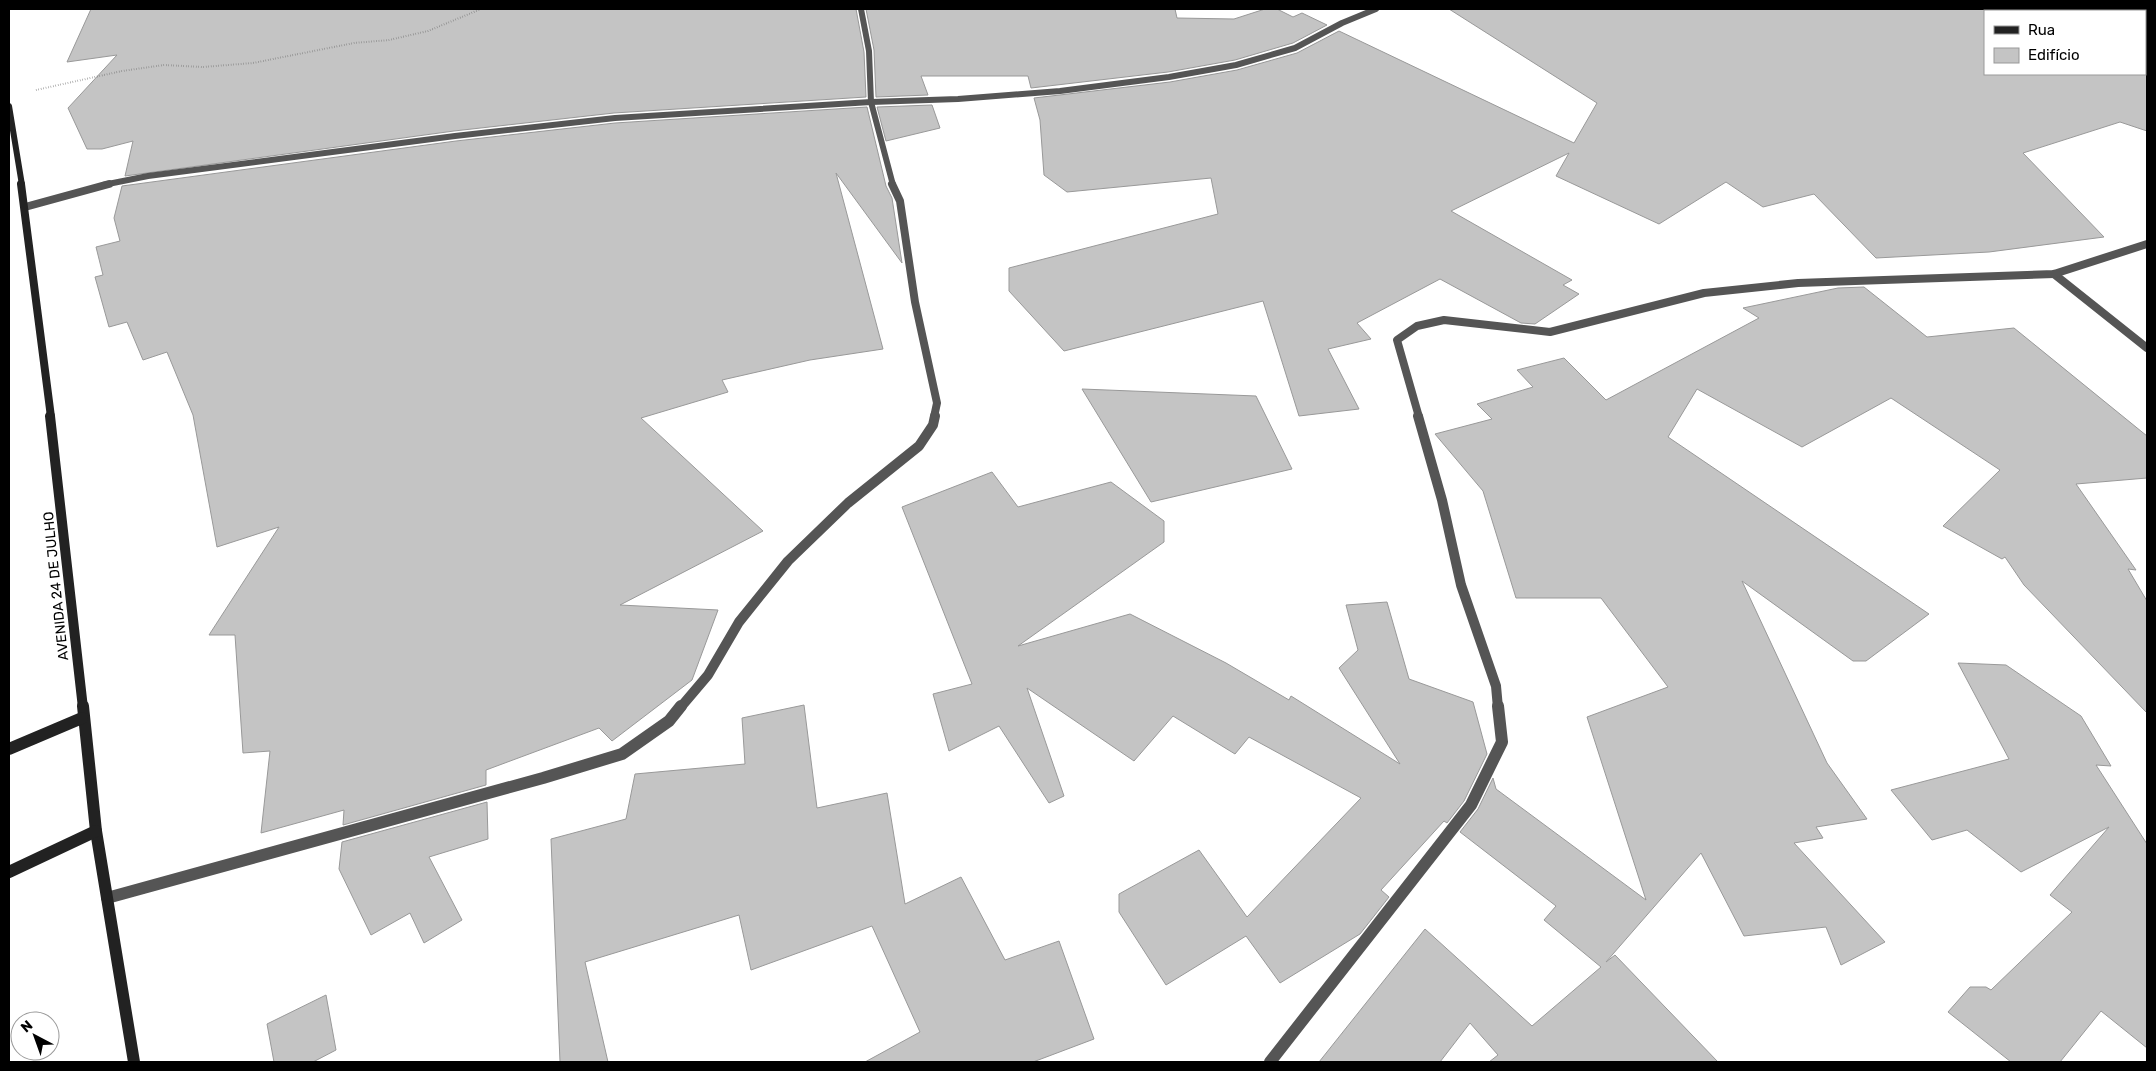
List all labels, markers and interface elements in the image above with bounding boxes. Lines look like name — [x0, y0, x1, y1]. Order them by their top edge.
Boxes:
legend — [1984, 10, 2146, 75]
text: Rua — [2028, 21, 2055, 39]
text: Edifício — [2028, 46, 2080, 64]
street label: AVENIDA 24 DE JULHO — [40, 511, 72, 661]
north arrow — [10, 1011, 60, 1061]
text: N — [17, 1017, 36, 1036]

